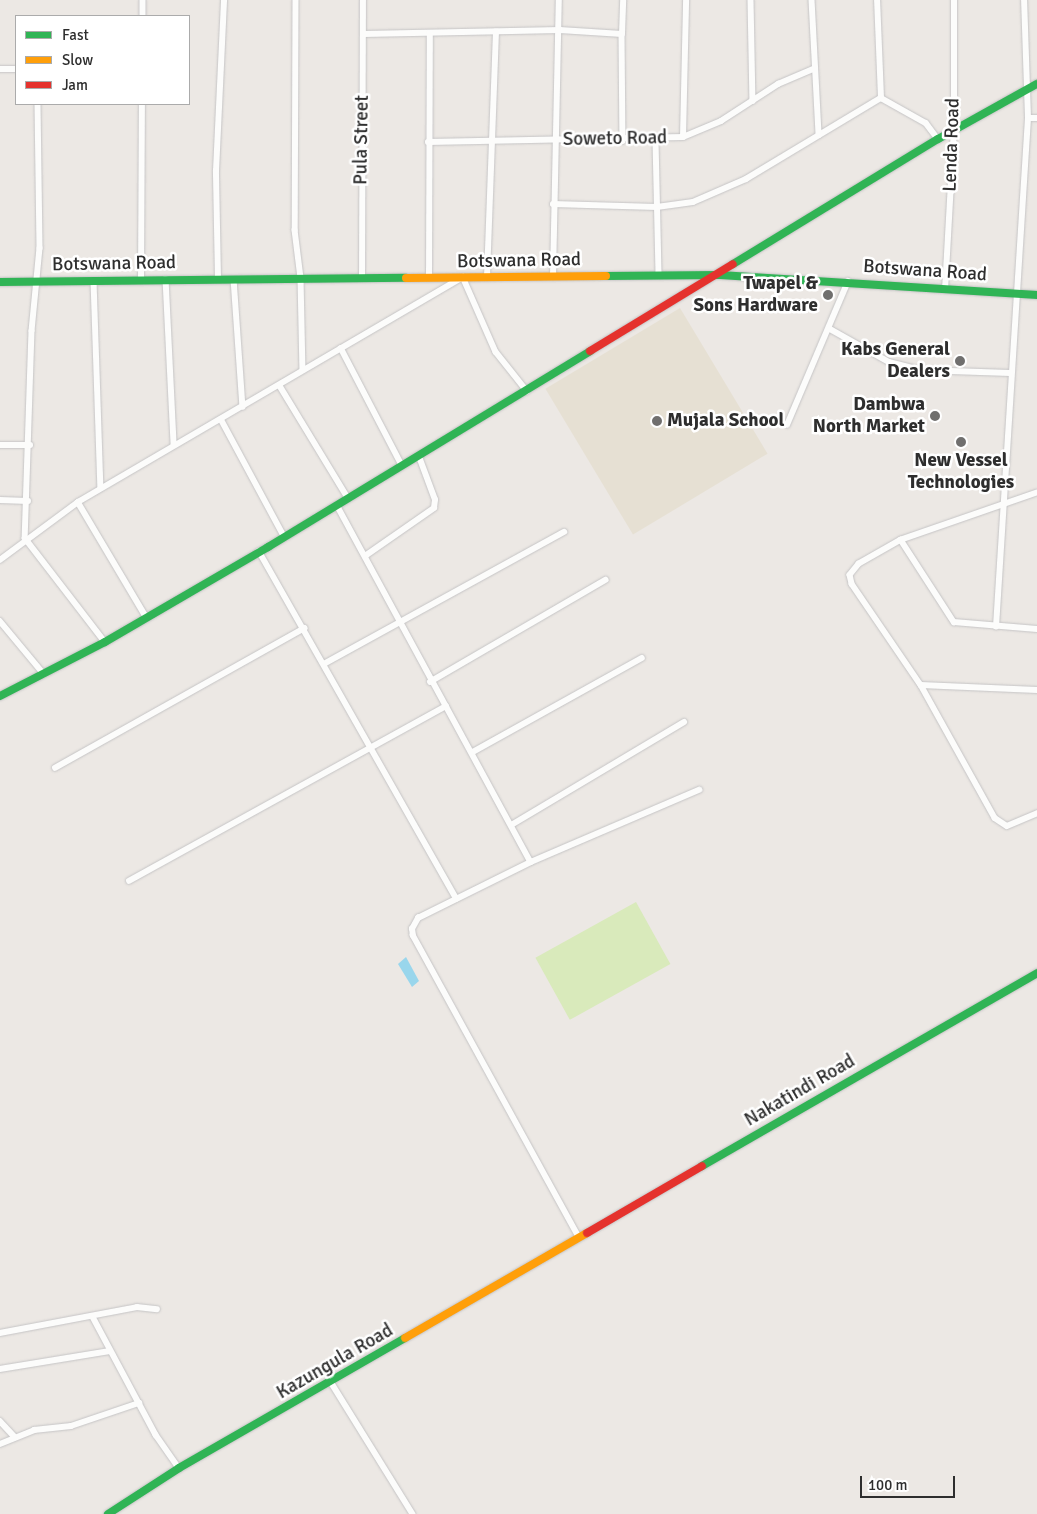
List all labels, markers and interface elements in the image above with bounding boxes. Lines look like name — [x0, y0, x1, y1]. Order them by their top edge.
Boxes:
legend — [15, 15, 190, 105]
text: Fast — [62, 26, 89, 44]
text: Slow — [62, 51, 93, 69]
text: Jam — [62, 76, 88, 94]
street label: Pula Street — [350, 95, 374, 185]
street label: Lenda Road — [939, 98, 965, 192]
street label: Soweto Road — [563, 127, 667, 151]
street label: Botswana Road — [457, 249, 581, 273]
street label: Botswana Road — [52, 252, 176, 276]
street label: Botswana Road — [862, 255, 988, 287]
place label: Twapel & Sons Hardware — [693, 273, 818, 317]
marker: Twapel & Sons Hardware — [822, 289, 834, 301]
place label: Kabs General Dealers — [841, 339, 950, 383]
marker: Kabs General Dealers — [954, 355, 966, 367]
place label: Dambwa North Market — [813, 394, 925, 438]
place label: Mujala School — [667, 410, 784, 432]
marker: Dambwa North Market — [929, 410, 941, 422]
marker: Mujala School — [651, 415, 663, 427]
marker: New Vessel Technologies — [955, 436, 967, 448]
place label: New Vessel Technologies — [908, 450, 1014, 494]
street label: Nakatindi Road — [741, 1050, 859, 1132]
street label: Kazungula Road — [273, 1319, 397, 1405]
scale bar — [862, 1466, 957, 1498]
text: 100 m — [868, 1476, 908, 1494]

